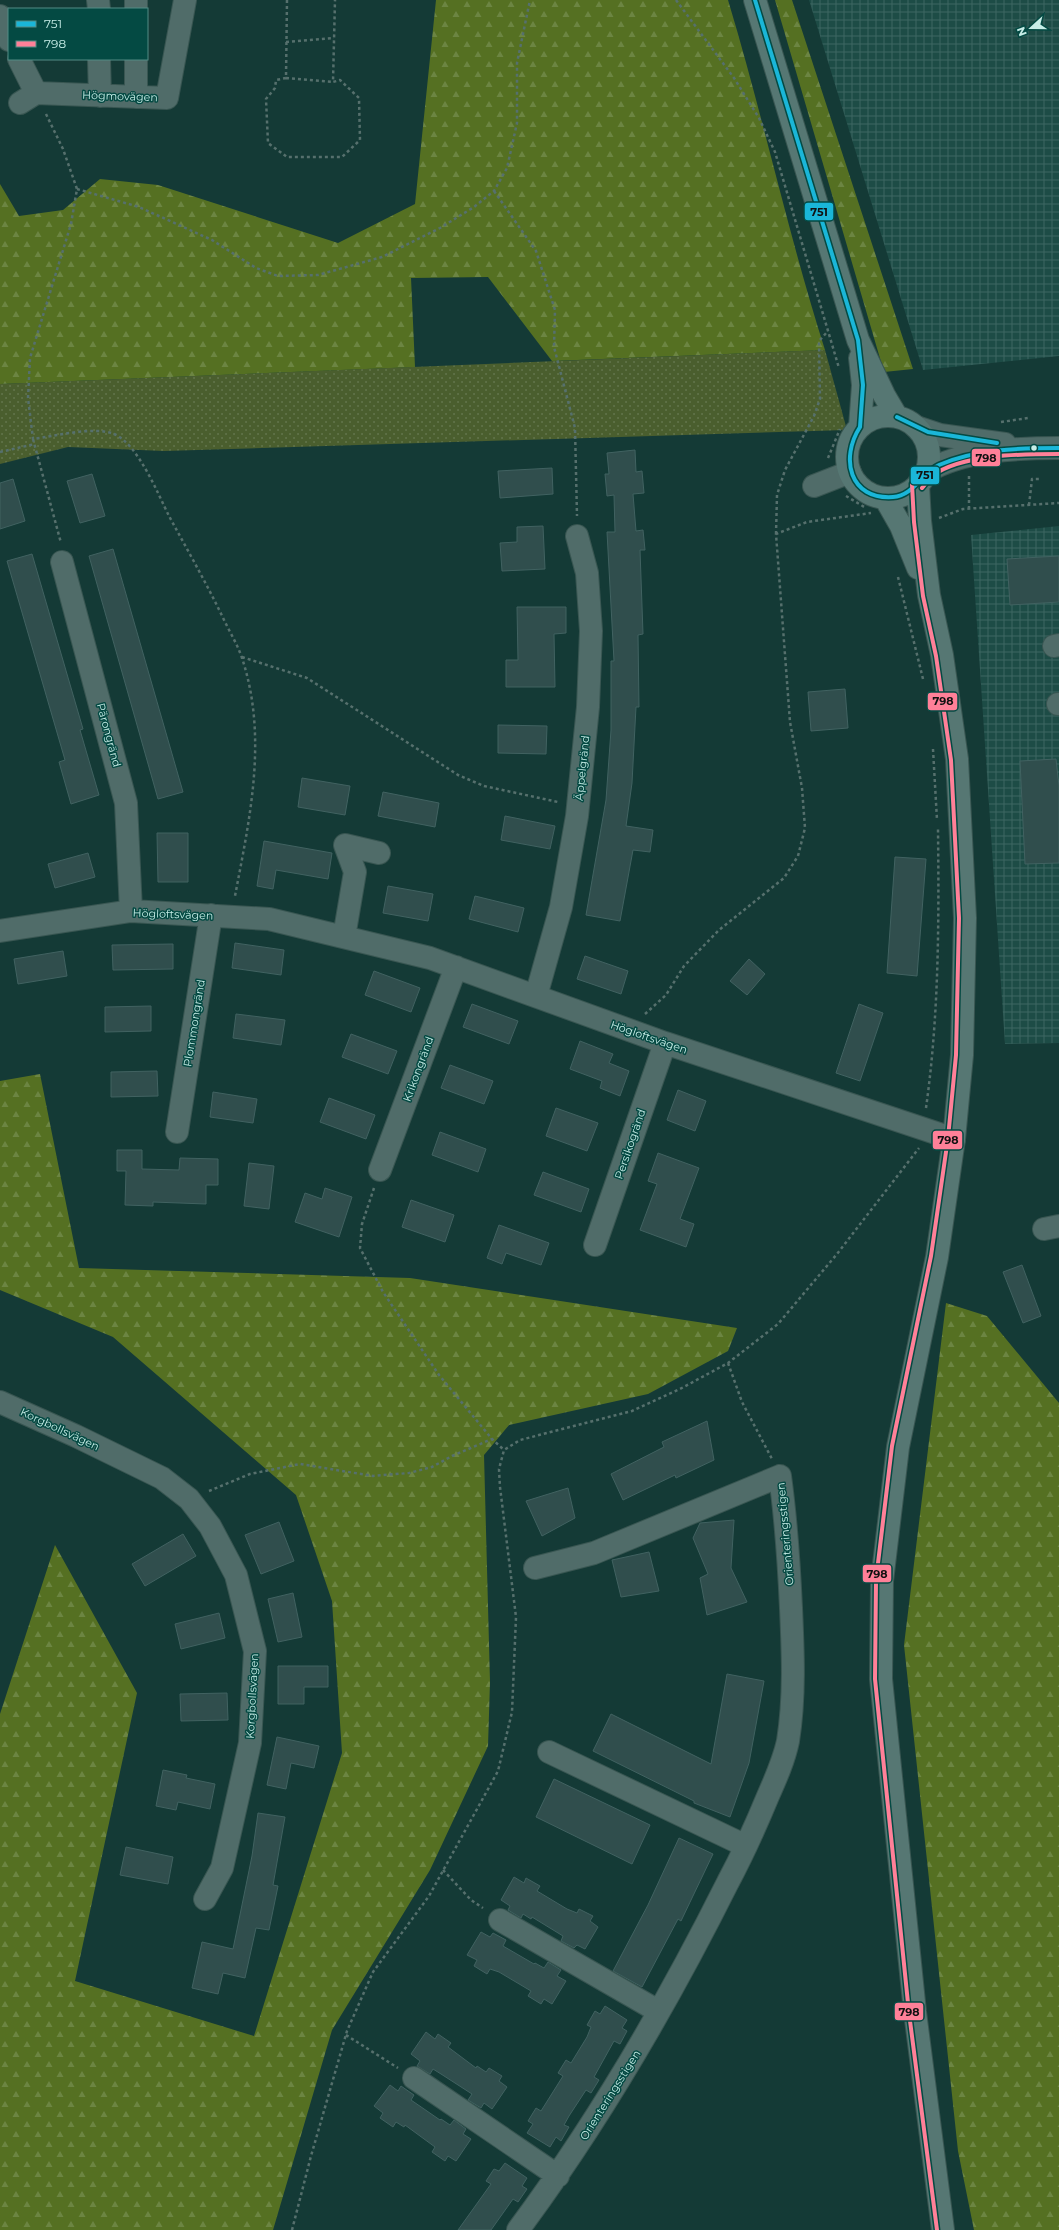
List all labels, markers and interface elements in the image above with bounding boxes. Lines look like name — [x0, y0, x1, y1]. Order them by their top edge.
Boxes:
legend — [8, 8, 148, 60]
north arrow — [1011, 8, 1051, 48]
text: 751 — [44, 16, 62, 31]
text: N — [1014, 25, 1030, 38]
text: 798 — [44, 36, 66, 51]
street label: Högmovägen — [82, 88, 158, 104]
line badge: 751 — [804, 202, 834, 221]
text: 751 — [810, 205, 828, 219]
unlabelled marker — [1029, 443, 1039, 453]
line badge: 798 — [971, 448, 1001, 467]
text: 798 — [975, 451, 997, 465]
line badge: 751 — [910, 466, 940, 485]
text: 751 — [916, 468, 934, 482]
line badge: 798 — [927, 692, 958, 711]
text: 798 — [932, 694, 954, 708]
street label: Pärongränd — [94, 701, 124, 769]
street label: Äppelgränd — [572, 735, 592, 801]
street label: Högloftsvägen — [133, 906, 213, 922]
street label: Plommongränd — [180, 978, 208, 1068]
street label: Högloftsvägen — [609, 1017, 689, 1057]
street label: Krikongränd — [400, 1034, 436, 1104]
street label: Persikogränd — [611, 1107, 649, 1181]
line badge: 798 — [932, 1130, 963, 1150]
text: 798 — [937, 1133, 959, 1147]
street label: Korgbollsvägen — [18, 1405, 102, 1453]
street label: Orienteringsstigen — [774, 1482, 796, 1586]
line badge: 798 — [862, 1564, 892, 1583]
text: 798 — [866, 1567, 888, 1581]
street label: Korgbollsvägen — [243, 1653, 261, 1739]
line badge: 798 — [894, 2002, 924, 2021]
text: 798 — [898, 2005, 920, 2019]
street label: Orienteringsstigen — [577, 2047, 643, 2143]

